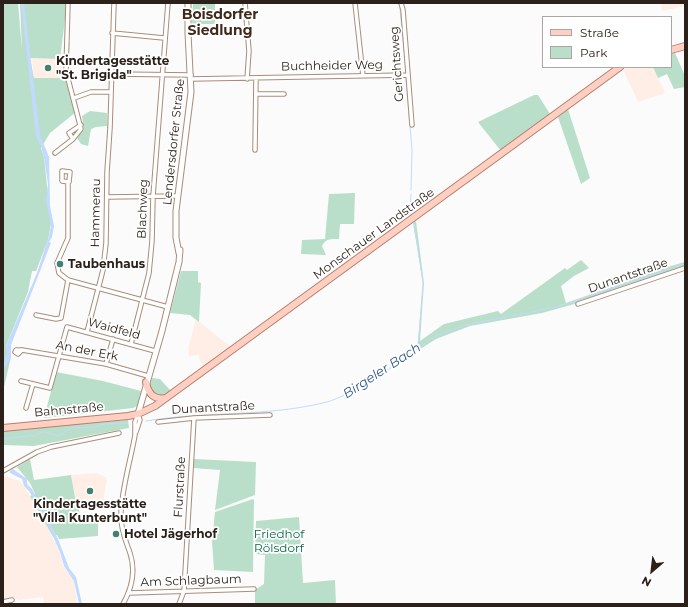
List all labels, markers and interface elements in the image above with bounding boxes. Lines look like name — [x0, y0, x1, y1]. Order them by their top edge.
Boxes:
district label: Boisdorfer Siedlung — [182, 7, 258, 40]
legend — [542, 16, 672, 68]
text: Straße — [580, 25, 619, 40]
street label: Gerichtsweg — [387, 26, 407, 102]
text: Park — [580, 45, 607, 60]
place label: Kindertagesstätte "St. Brigida" — [56, 54, 169, 82]
street label: Buchheider Weg — [281, 58, 383, 74]
marker: Kindertagesstätte "St. Brigida" — [43, 63, 53, 73]
street label: Lendersdorfer Straße — [160, 78, 188, 206]
street label: Hammerau — [88, 178, 104, 248]
street label: Blachweg — [135, 179, 151, 239]
street label: Monschauer Landstraße — [311, 185, 437, 283]
street label: Dunantstraße — [586, 256, 670, 296]
place label: Taubenhaus — [68, 257, 145, 271]
marker: Taubenhaus — [55, 259, 65, 269]
street label: Waidfeld — [86, 315, 142, 343]
street label: An der Erk — [55, 338, 119, 364]
water label: Birgeler Bach — [340, 340, 424, 402]
street label: Dunantstraße — [171, 399, 255, 417]
street label: Bahnstraße — [34, 400, 104, 420]
street label: Flurstraße — [171, 456, 189, 518]
marker: Kindertagesstätte "Villa Kunterbunt" — [85, 486, 95, 496]
place label: Kindertagesstätte "Villa Kunterbunt" — [33, 497, 147, 525]
place label: Hotel Jägerhof — [124, 527, 217, 541]
park label: Friedhof Rölsdorf — [254, 527, 304, 555]
marker: Hotel Jägerhof — [111, 529, 121, 539]
north arrow — [632, 551, 672, 591]
street label: Am Schlagbaum — [140, 572, 242, 590]
text: N — [639, 573, 654, 590]

